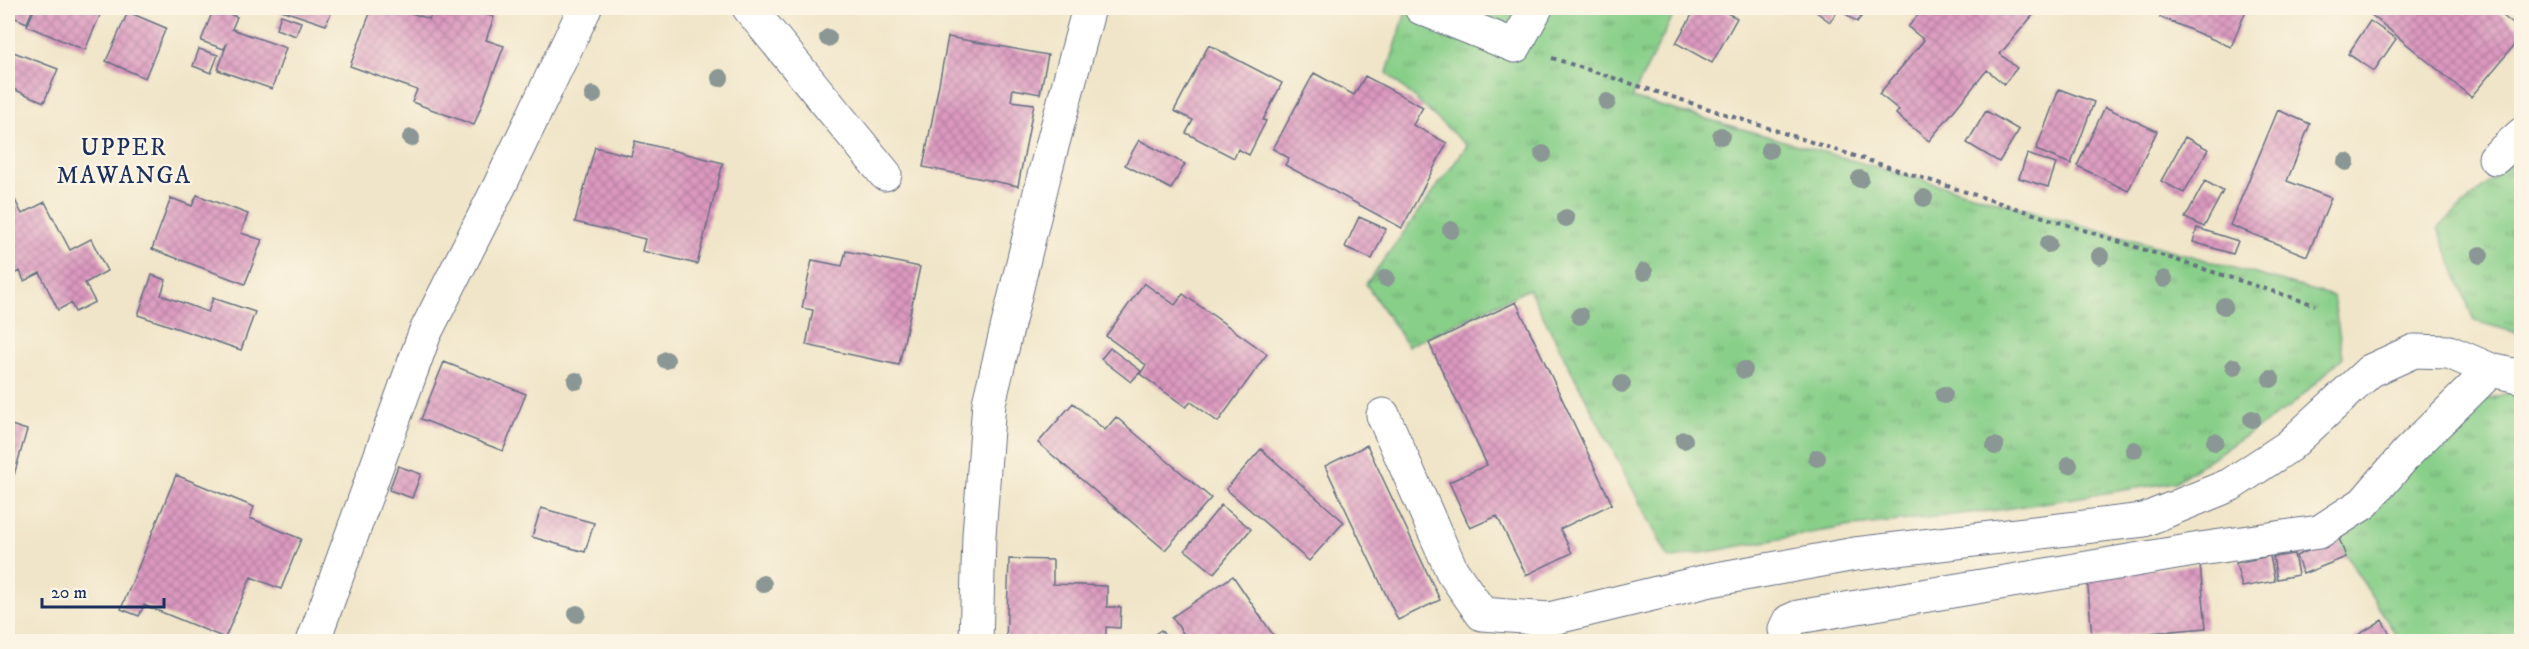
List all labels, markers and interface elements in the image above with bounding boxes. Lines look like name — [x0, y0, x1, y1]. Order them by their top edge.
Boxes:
district label: UPPER MAWANGA — [56, 133, 192, 191]
scale bar — [42, 571, 164, 609]
text: 20 m — [51, 582, 87, 604]

